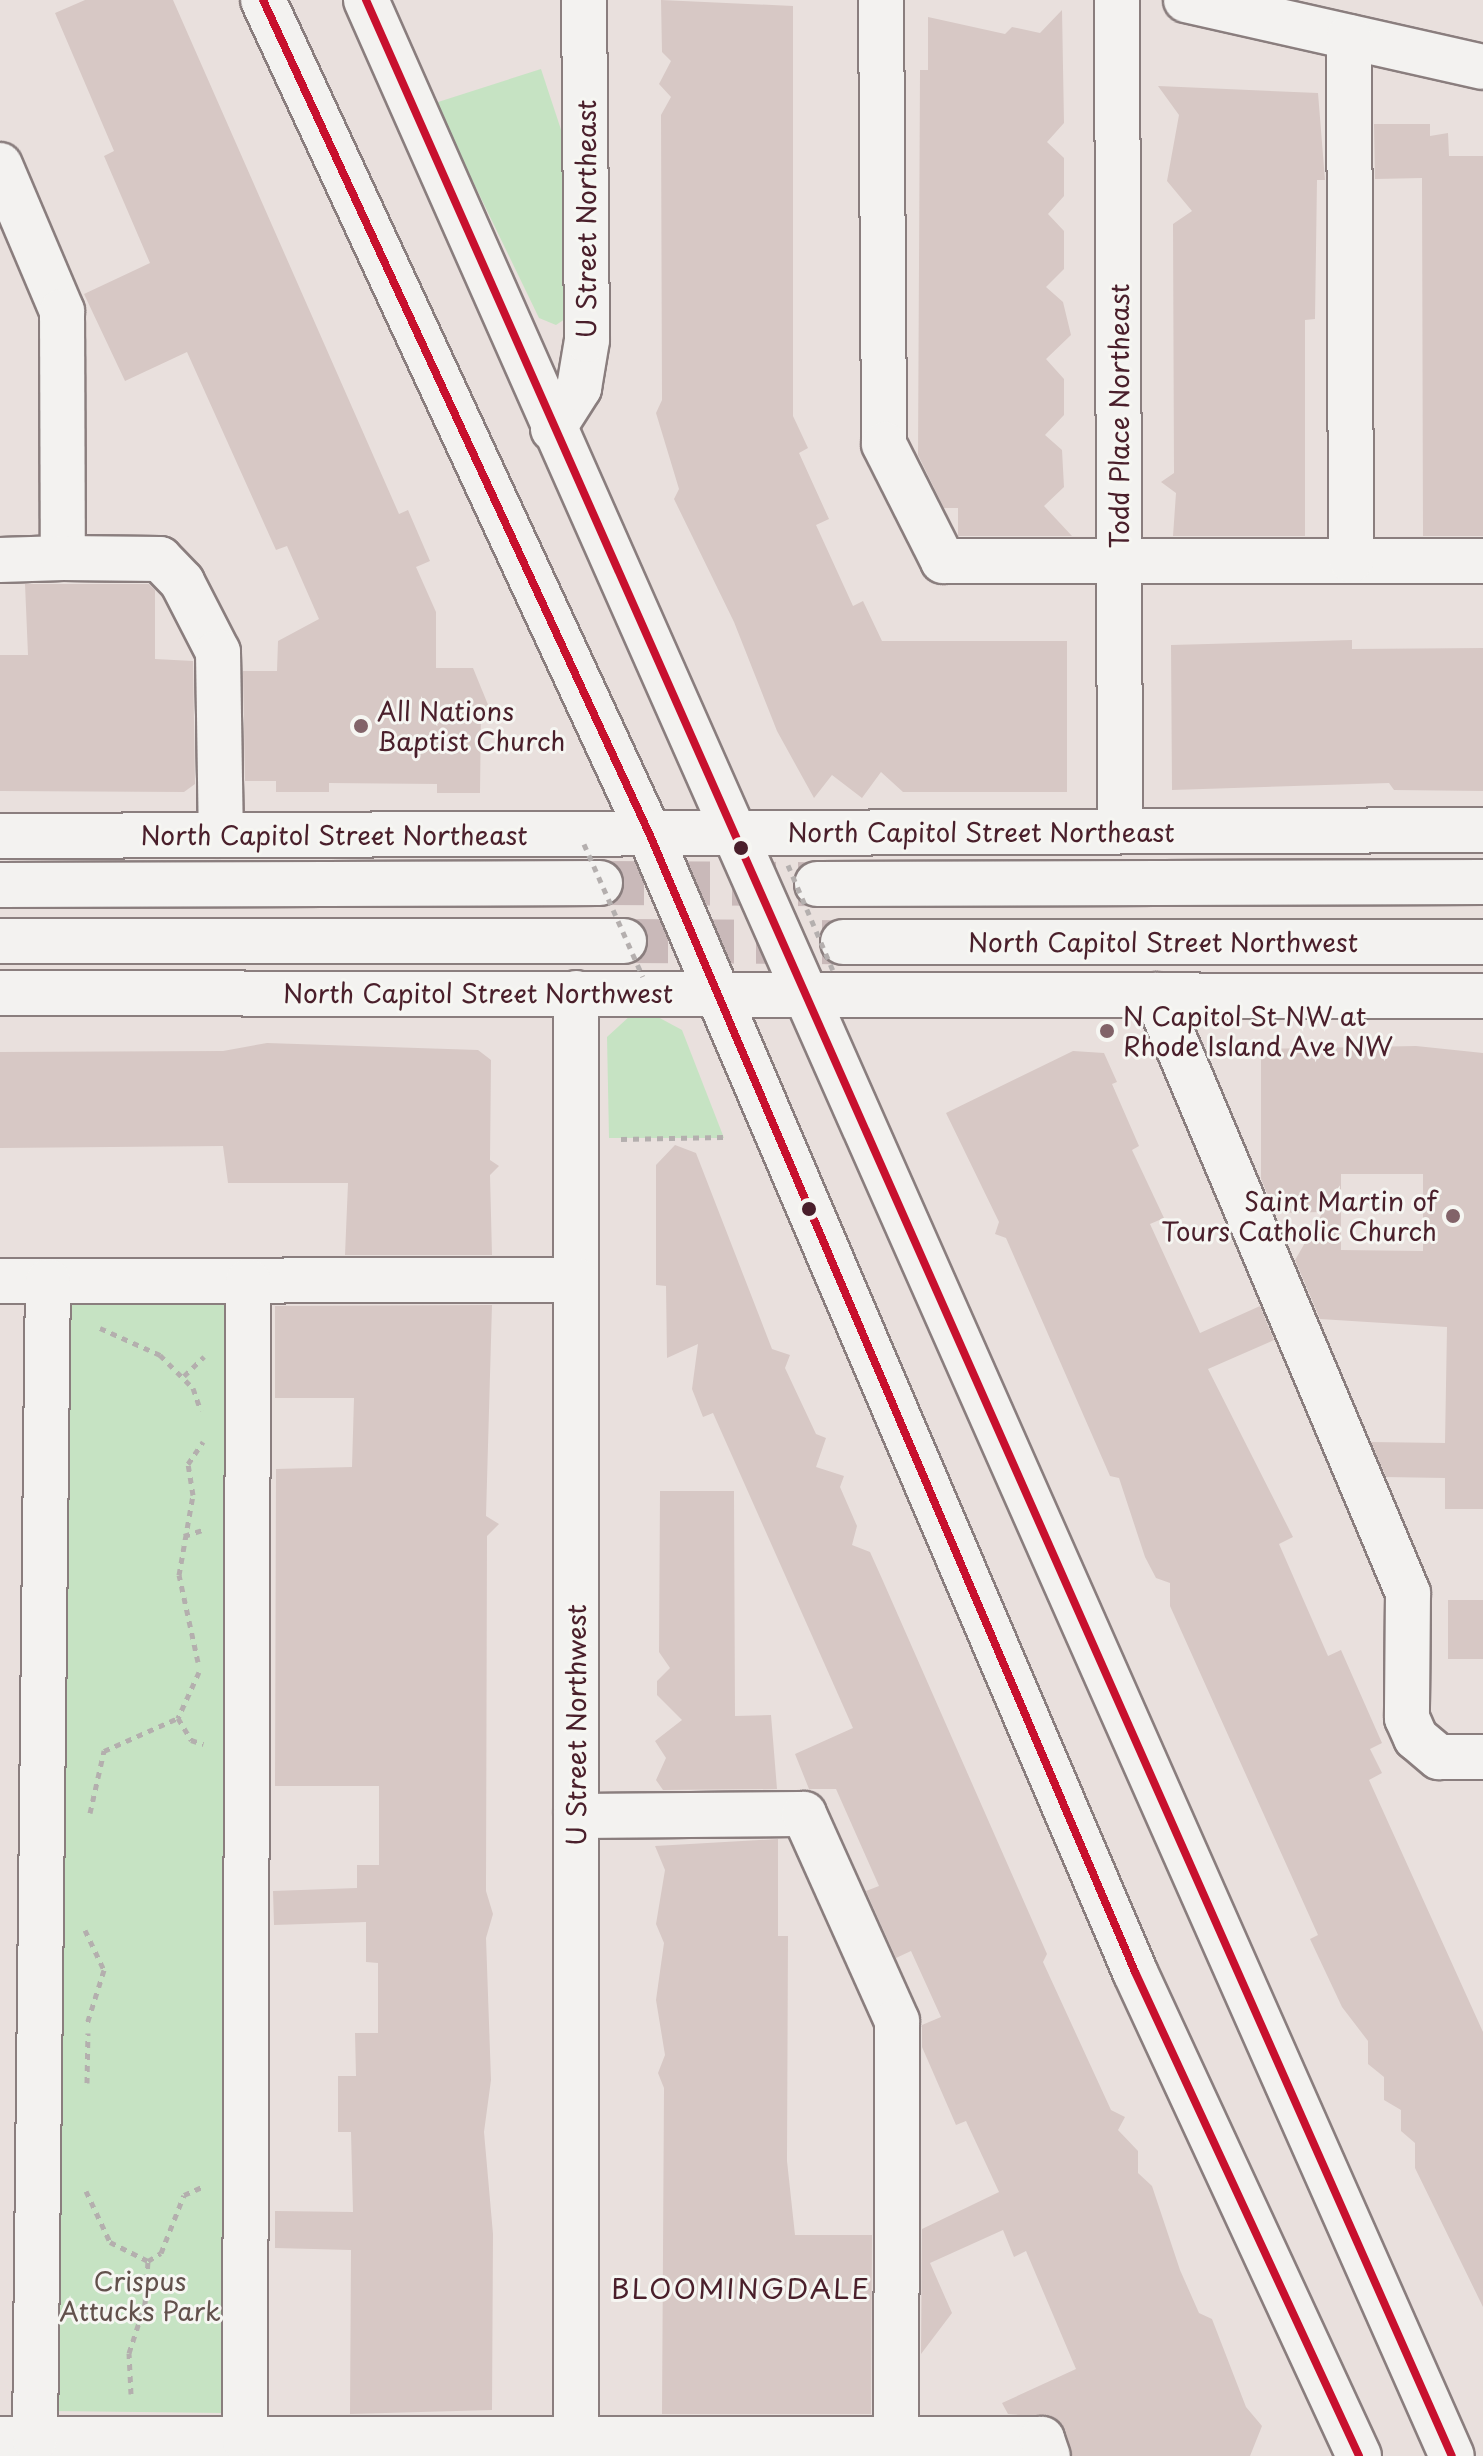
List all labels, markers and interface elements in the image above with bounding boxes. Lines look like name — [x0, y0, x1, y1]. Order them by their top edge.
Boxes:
street label: U Street Northeast — [570, 99, 602, 339]
street label: Todd Place Northeast — [1103, 283, 1135, 549]
place label: All Nations Baptist Church — [377, 695, 566, 756]
marker: All Nations Baptist Church — [352, 717, 370, 735]
street label: North Capitol Street Northeast — [785, 816, 1177, 848]
street label: North Capitol Street Northeast — [138, 819, 530, 851]
unlabelled marker — [733, 840, 749, 856]
street label: North Capitol Street Northwest — [965, 926, 1361, 958]
street label: North Capitol Street Northwest — [280, 977, 676, 1009]
place label: N Capitol St NW at Rhode Island Ave NW — [1123, 1000, 1392, 1062]
marker: N Capitol St NW at Rhode Island Ave NW — [1098, 1022, 1116, 1040]
place label: Saint Martin of Tours Catholic Church — [1160, 1185, 1437, 1246]
unlabelled marker — [801, 1201, 817, 1217]
marker: Saint Martin of Tours Catholic Church — [1444, 1207, 1462, 1225]
street label: U Street Northwest — [560, 1603, 592, 1847]
park label: Crispus Attucks Park — [59, 2265, 221, 2326]
district label: BLOOMINGDALE — [613, 2271, 869, 2305]

